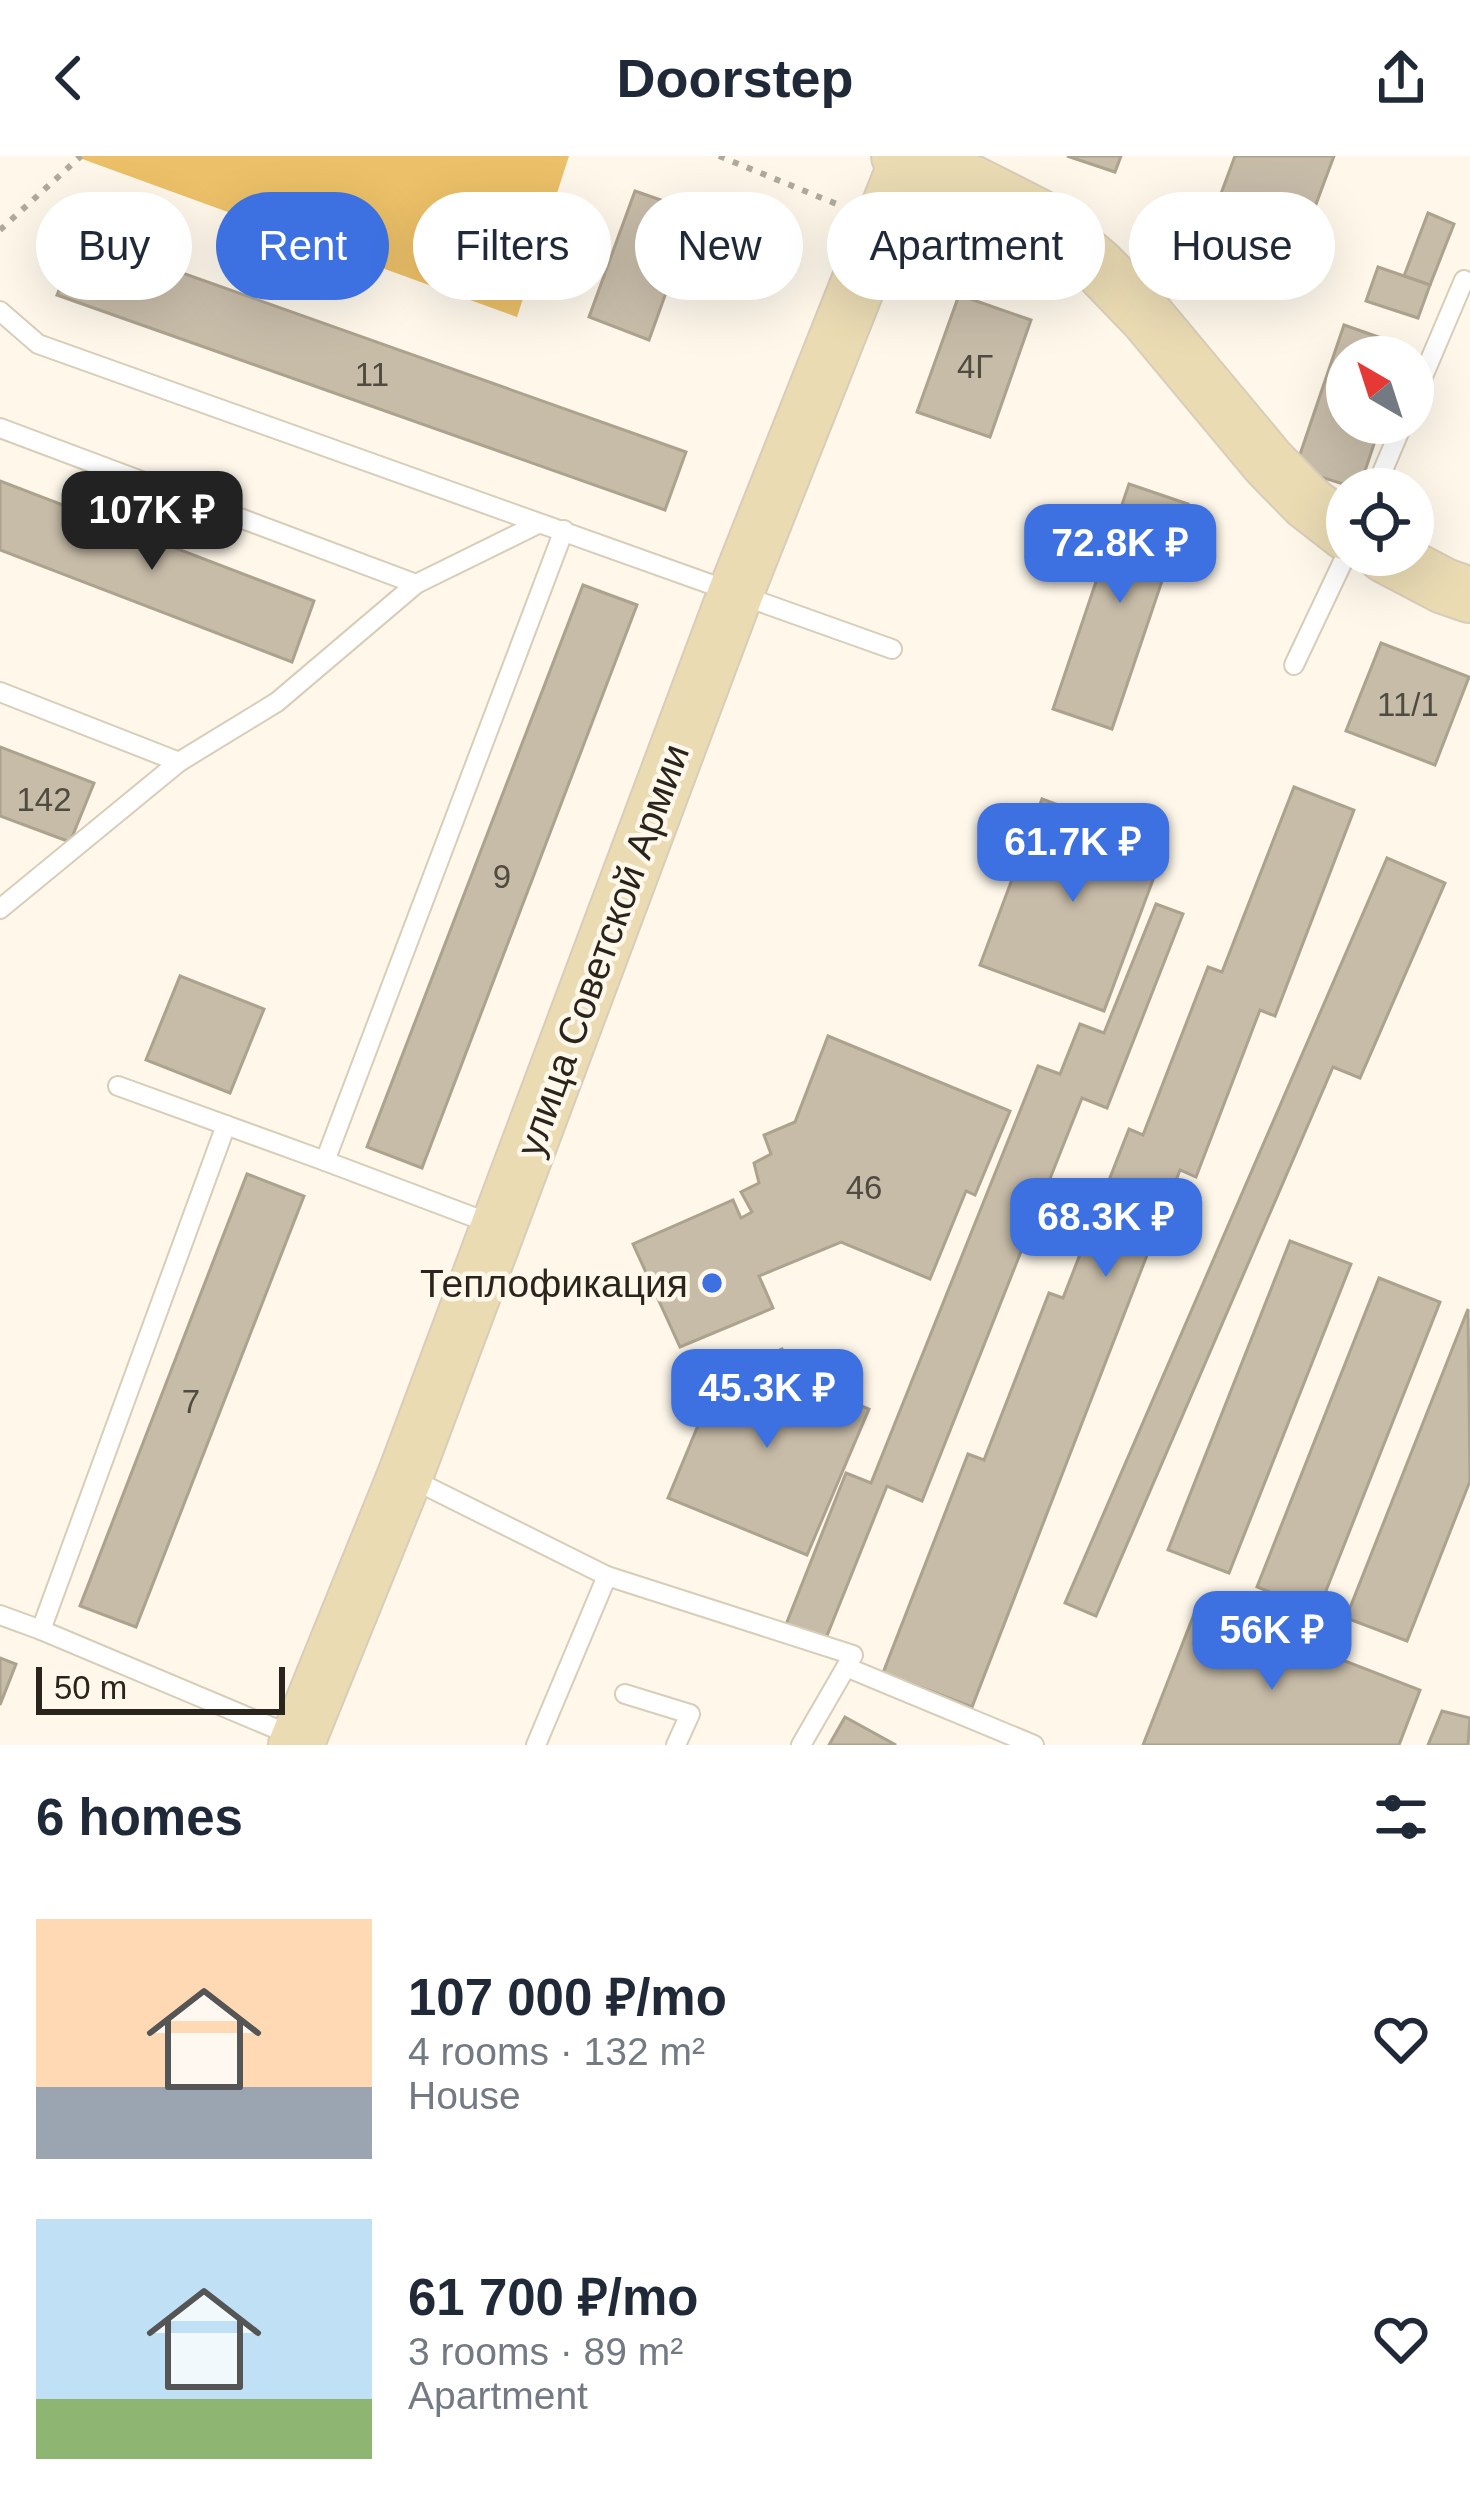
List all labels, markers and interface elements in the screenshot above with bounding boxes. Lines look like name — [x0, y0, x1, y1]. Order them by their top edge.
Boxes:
icon: back — [36, 45, 102, 111]
icon: share — [1368, 45, 1434, 111]
text: Doorstep — [616, 48, 854, 108]
chip: Buy — [36, 192, 192, 300]
chip: Rent — [216, 192, 389, 300]
chip: Filters — [413, 192, 611, 300]
chip: New — [635, 192, 803, 300]
chip: Apartment — [827, 192, 1105, 300]
chip: House — [1129, 192, 1335, 300]
north arrow — [1326, 336, 1434, 444]
map controls — [1326, 336, 1434, 576]
house number: 4Г — [957, 348, 993, 385]
house number: 11 — [355, 356, 389, 393]
button: locate — [1326, 468, 1434, 576]
pin: 107K ₽ — [54, 471, 250, 573]
text: 107K ₽ — [89, 488, 215, 531]
pin: 72.8K ₽ — [1009, 504, 1231, 606]
text: 72.8K ₽ — [1051, 521, 1189, 564]
house number: 11/1 — [1377, 686, 1439, 723]
street label: улица Советской Армии — [508, 738, 697, 1162]
house number: 142 — [16, 781, 72, 818]
pin: 61.7K ₽ — [962, 803, 1184, 905]
text: 61.7K ₽ — [1004, 820, 1142, 863]
house number: 9 — [493, 858, 511, 895]
house number: 46 — [846, 1169, 882, 1206]
pin: 68.3K ₽ — [995, 1178, 1217, 1280]
text: 68.3K ₽ — [1037, 1195, 1175, 1238]
place label: Теплофикация — [420, 1262, 688, 1305]
marker: Теплофикация — [699, 1270, 725, 1296]
pin: 45.3K ₽ — [656, 1349, 878, 1451]
text: 45.3K ₽ — [698, 1366, 836, 1409]
house number: 7 — [182, 1383, 200, 1420]
pin: 56K ₽ — [1188, 1591, 1356, 1693]
text: 56K ₽ — [1219, 1608, 1325, 1651]
scale bar — [36, 1661, 285, 1714]
text: 50 m — [54, 1669, 127, 1706]
icon: filters — [1368, 1784, 1434, 1850]
text: 6 homes — [36, 1789, 243, 1846]
icon: home — [132, 1967, 276, 2111]
text: 107 000 ₽/mo — [408, 1969, 727, 2026]
icon: heart — [1368, 2006, 1434, 2072]
text: 4 rooms · 132 m² — [408, 2030, 705, 2073]
text: House — [408, 2074, 521, 2117]
icon: home — [132, 2267, 276, 2411]
text: 61 700 ₽/mo — [408, 2269, 699, 2326]
icon: heart — [1368, 2306, 1434, 2372]
text: 3 rooms · 89 m² — [408, 2330, 683, 2373]
text: Apartment — [408, 2374, 588, 2417]

